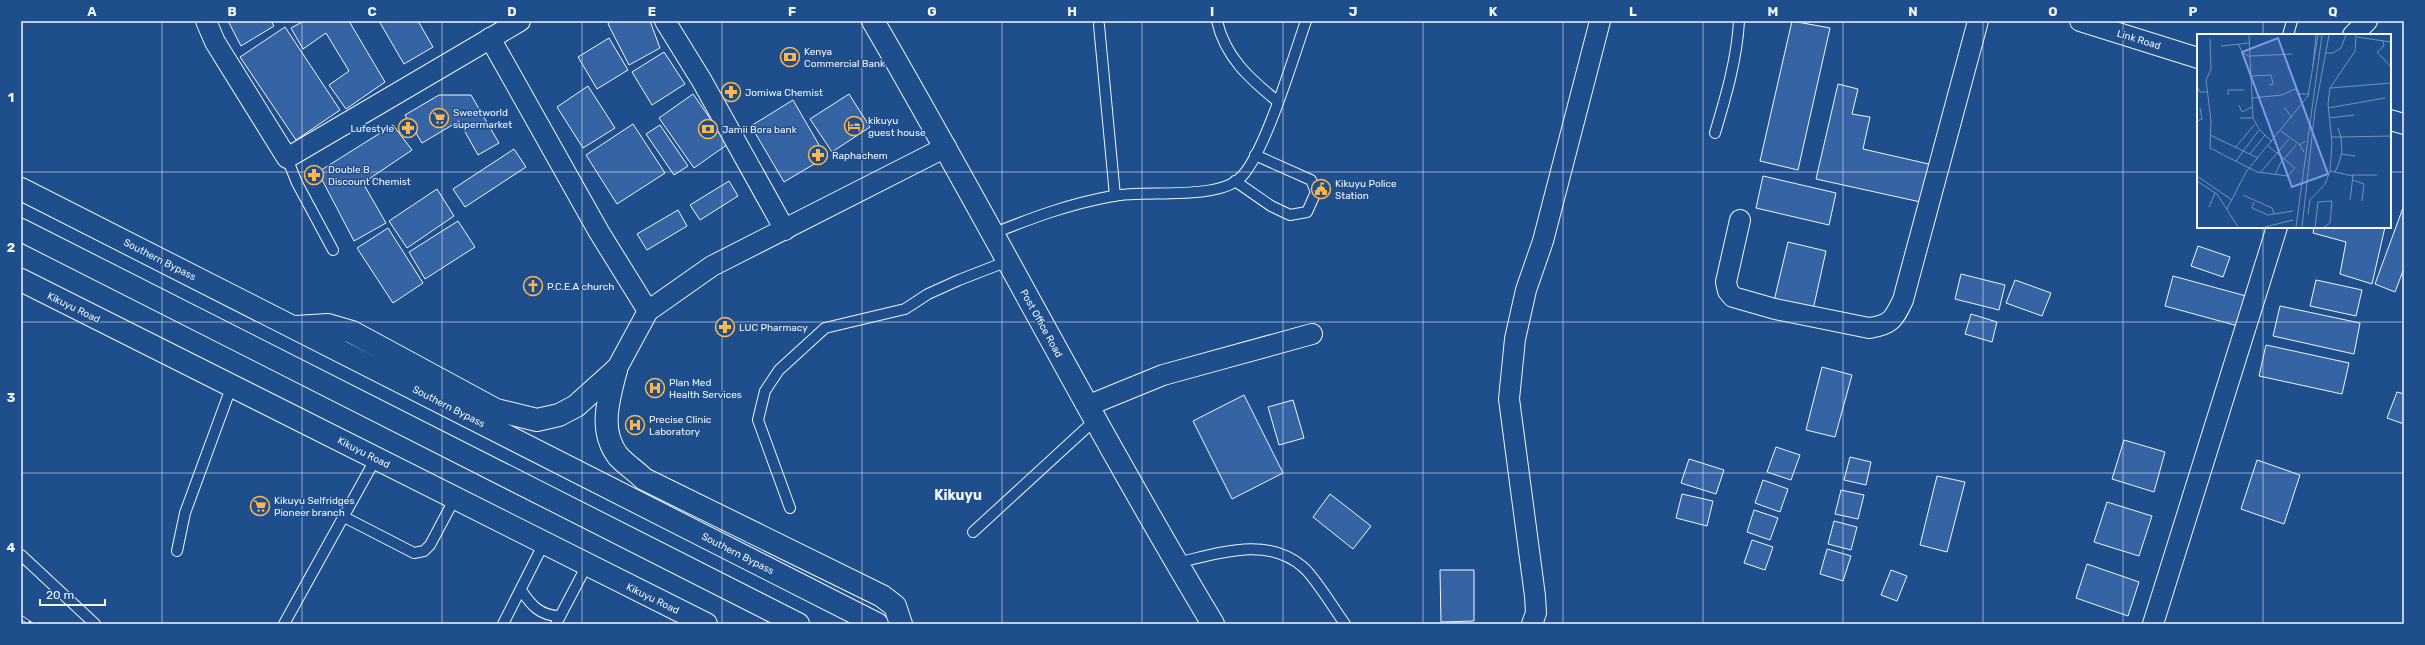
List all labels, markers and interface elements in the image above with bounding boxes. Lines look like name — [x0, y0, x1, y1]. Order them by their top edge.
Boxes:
text: A — [87, 4, 97, 19]
text: B — [227, 4, 237, 19]
text: C — [367, 4, 377, 19]
text: D — [507, 4, 517, 19]
text: E — [648, 4, 656, 19]
text: F — [788, 4, 796, 19]
text: G — [927, 4, 937, 19]
text: H — [1067, 4, 1077, 19]
text: I — [1210, 4, 1214, 19]
text: J — [1349, 4, 1357, 19]
text: K — [1489, 4, 1498, 19]
text: L — [1629, 4, 1637, 19]
text: M — [1768, 4, 1778, 19]
text: N — [1908, 4, 1918, 19]
text: O — [2048, 4, 2058, 19]
text: P — [2189, 4, 2198, 19]
text: Q — [2328, 4, 2338, 19]
street label: Link Road — [2115, 28, 2162, 52]
inset map — [2197, 34, 2391, 228]
bank icon: Kenya Commercial Bank — [779, 46, 801, 68]
place label: Kenya Commercial Bank — [804, 46, 886, 70]
pharmacy icon: Jomiwa Chemist — [720, 81, 742, 103]
place label: Jomiwa Chemist — [745, 87, 823, 99]
text: 1 — [8, 90, 14, 105]
supermarket icon: Sweetworld supermarket — [428, 107, 450, 129]
place label: Sweetworld supermarket — [453, 107, 512, 131]
hotel icon: kikuyu guest house — [843, 115, 865, 137]
place label: kikuyu guest house — [868, 115, 926, 139]
pharmacy icon: Lufestyle — [397, 117, 419, 139]
bank icon: Jamii Bora bank — [697, 118, 719, 140]
place label: Lufestyle — [351, 123, 394, 135]
place label: Jamii Bora bank — [722, 124, 798, 136]
pharmacy icon: Raphachem — [807, 144, 829, 166]
place label: Raphachem — [832, 150, 888, 162]
pharmacy icon: Double B Discount Chemist — [303, 164, 325, 186]
place label: Double B Discount Chemist — [328, 164, 411, 188]
public building icon: Kikuyu Police Station — [1310, 178, 1332, 200]
place label: Kikuyu Police Station — [1335, 178, 1397, 202]
street label: Southern Bypass — [121, 236, 198, 283]
text: 2 — [7, 240, 15, 255]
church icon: P.C.E.A church — [522, 275, 544, 297]
place label: P.C.E.A church — [547, 281, 614, 293]
street label: Post Office Road — [1017, 287, 1065, 360]
street label: Kikuyu Road — [45, 290, 102, 326]
pharmacy icon: LUC Pharmacy — [714, 316, 736, 338]
place label: LUC Pharmacy — [739, 322, 808, 334]
hospital icon: Plan Med Health Services — [644, 377, 666, 399]
place label: Plan Med Health Services — [669, 377, 742, 401]
street label: Southern Bypass — [410, 383, 487, 430]
text: 3 — [7, 390, 16, 405]
hospital icon: Precise Clinic Laboratory — [624, 414, 646, 436]
place label: Precise Clinic Laboratory — [649, 414, 712, 438]
street label: Kikuyu Road — [335, 435, 392, 471]
district label: Kikuyu — [934, 487, 982, 504]
supermarket icon: Kikuyu Selfridges Pioneer branch — [249, 495, 271, 517]
place label: Kikuyu Selfridges Pioneer branch — [274, 495, 355, 519]
street label: Southern Bypass — [699, 530, 776, 577]
text: 4 — [7, 540, 16, 555]
scale bar — [40, 581, 105, 607]
street label: Kikuyu Road — [624, 581, 681, 617]
text: 20 m — [46, 588, 74, 602]

